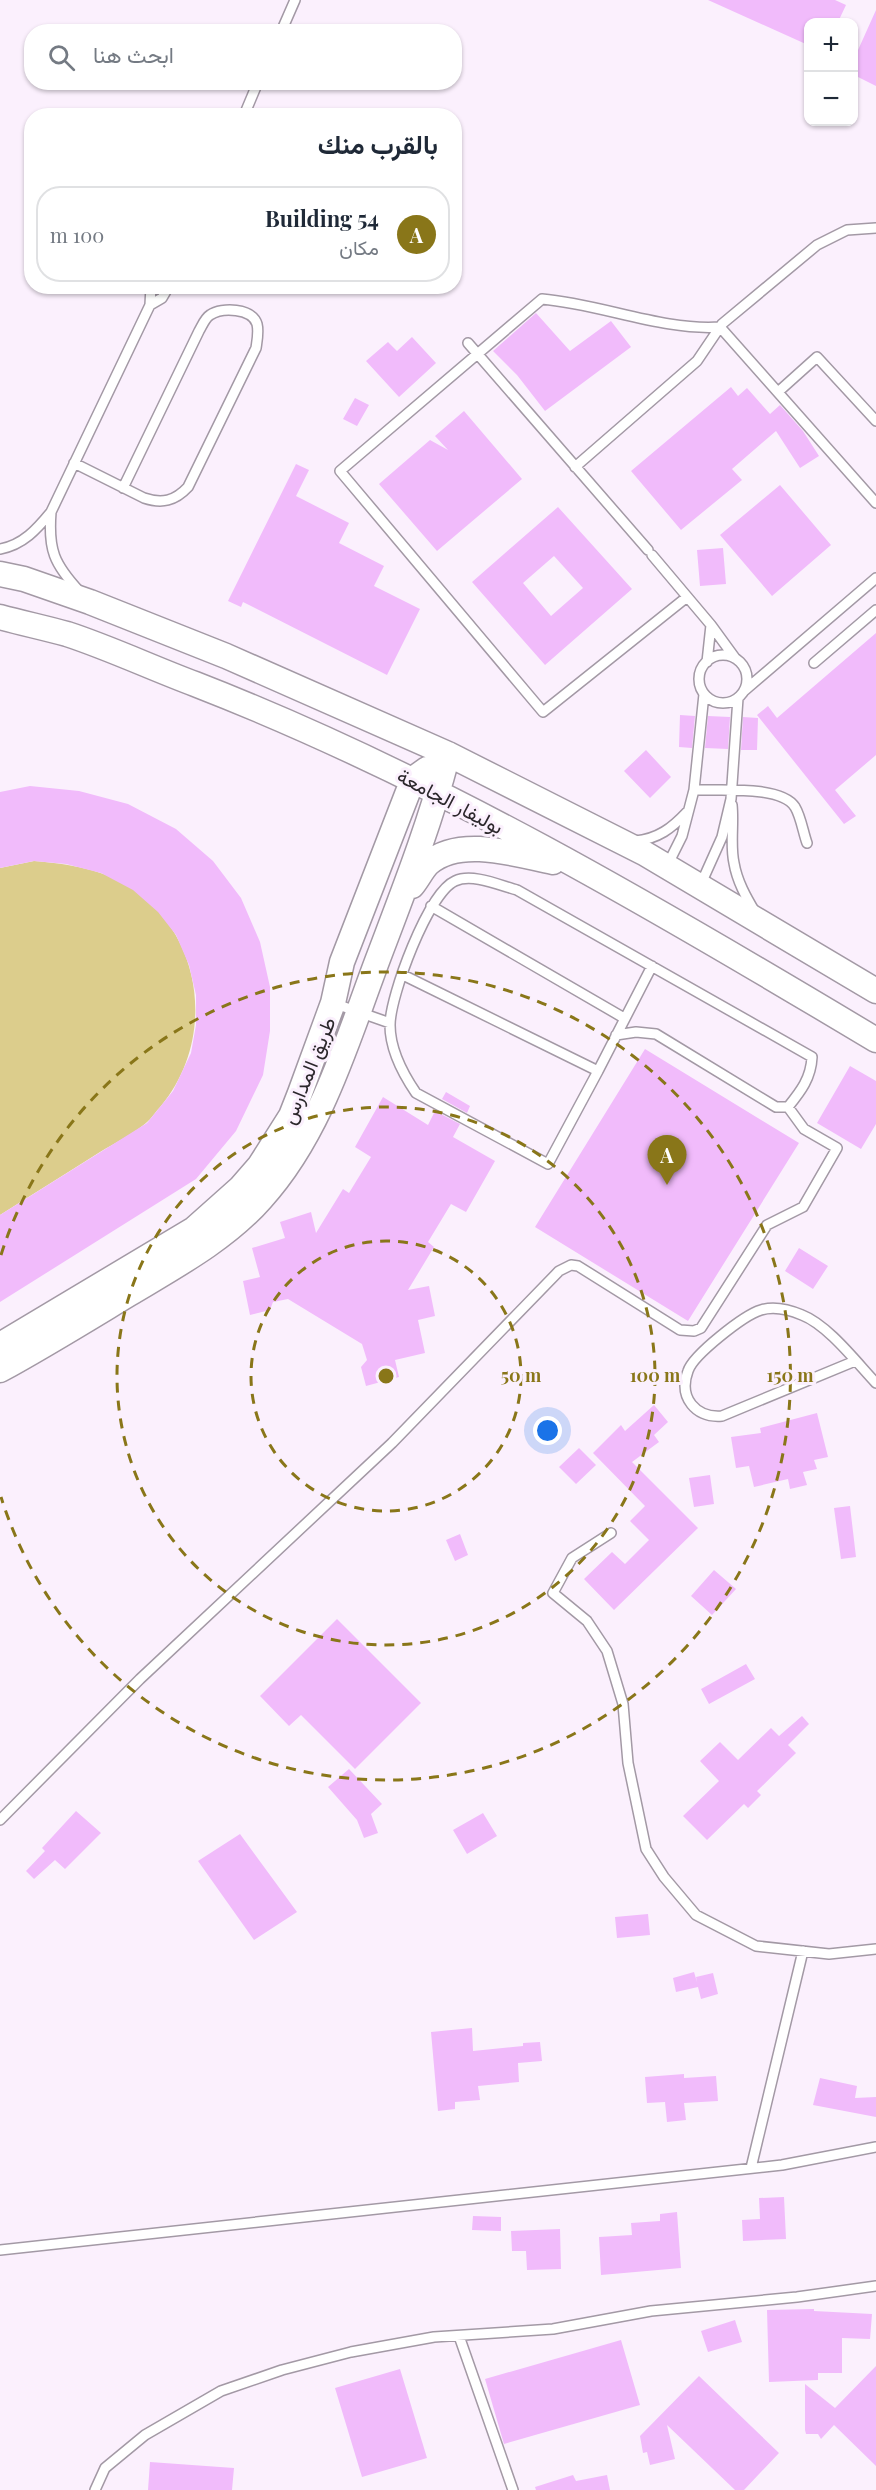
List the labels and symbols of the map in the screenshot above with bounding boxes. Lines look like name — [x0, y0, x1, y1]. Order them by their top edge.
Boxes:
street label: بوليفار الجامعة — [393, 761, 509, 840]
street label: طريق المدارس — [273, 1012, 342, 1128]
pin: A — [648, 1136, 686, 1185]
text: 50 m — [501, 1363, 542, 1387]
text: 100 m — [630, 1363, 681, 1387]
text: 150 m — [766, 1363, 814, 1387]
centre of rings — [376, 1366, 396, 1386]
your location — [533, 1416, 562, 1445]

